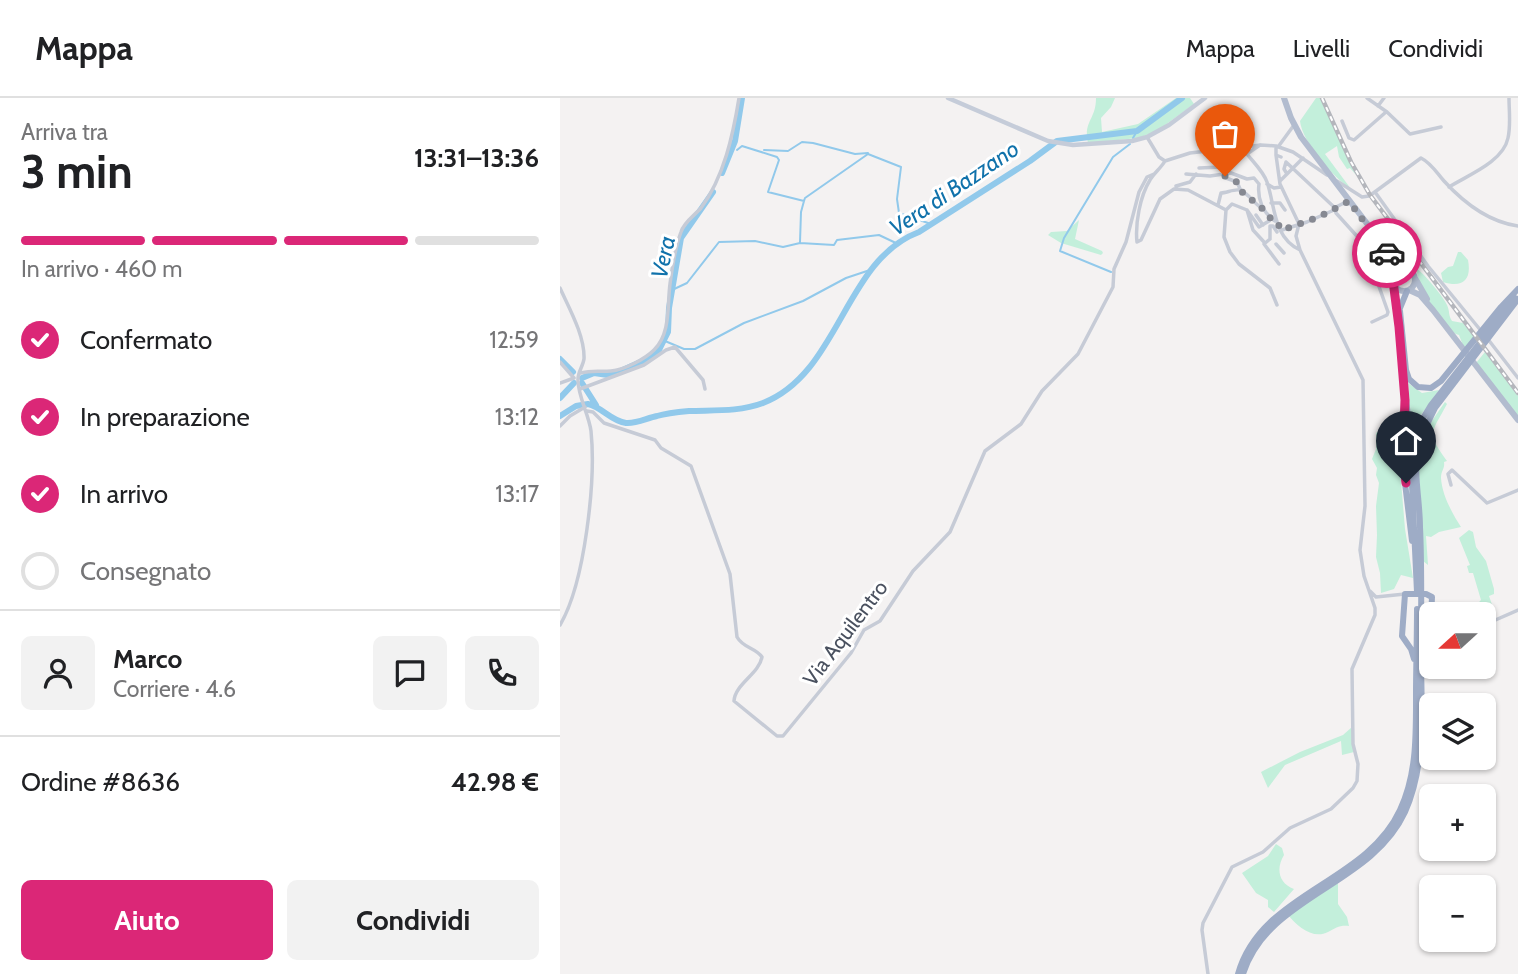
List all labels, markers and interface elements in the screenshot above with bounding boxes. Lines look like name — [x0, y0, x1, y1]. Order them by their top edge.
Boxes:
text: Mappa — [35, 28, 133, 68]
text: Mappa — [1186, 34, 1255, 63]
text: Livelli — [1293, 34, 1350, 63]
text: Condividi — [1388, 34, 1483, 63]
pin — [1195, 104, 1255, 176]
icon: bag — [1206, 115, 1244, 153]
text: Arriva tra — [21, 118, 108, 146]
water label: Vera di Bazzano — [884, 134, 1024, 242]
text: 13:31–13:36 — [414, 142, 539, 174]
text: 3 min — [21, 144, 133, 200]
courier — [1352, 218, 1422, 288]
water label: Vera — [645, 233, 681, 281]
icon: car — [1368, 234, 1406, 272]
text: In arrivo · 460 m — [21, 255, 182, 283]
icon: check — [21, 321, 59, 359]
text: Confermato — [80, 324, 212, 356]
text: 12:59 — [489, 326, 539, 354]
icon: check — [21, 398, 59, 436]
text: In preparazione — [80, 401, 250, 433]
text: 13:12 — [495, 403, 539, 431]
pin — [1376, 411, 1436, 483]
icon: home — [1387, 422, 1425, 460]
icon: check — [21, 475, 59, 513]
text: In arrivo — [80, 478, 168, 510]
text: 13:17 — [495, 480, 539, 508]
text: Consegnato — [80, 555, 211, 587]
street label: Via Aquilentro — [797, 576, 893, 690]
north arrow — [1419, 602, 1496, 679]
map controls — [1419, 602, 1496, 952]
button: person — [21, 636, 95, 710]
button: chat — [373, 636, 447, 710]
button: phone — [465, 636, 539, 710]
text: Marco — [113, 643, 182, 675]
text: Corriere · 4.6 — [113, 675, 236, 703]
button: layers — [1419, 693, 1496, 770]
text: Ordine #8636 — [21, 766, 180, 798]
text: 42.98 € — [451, 766, 539, 798]
button: + — [1419, 784, 1496, 861]
button: − — [1419, 875, 1496, 952]
button: Aiuto — [21, 880, 273, 960]
button: Condividi — [287, 880, 539, 960]

